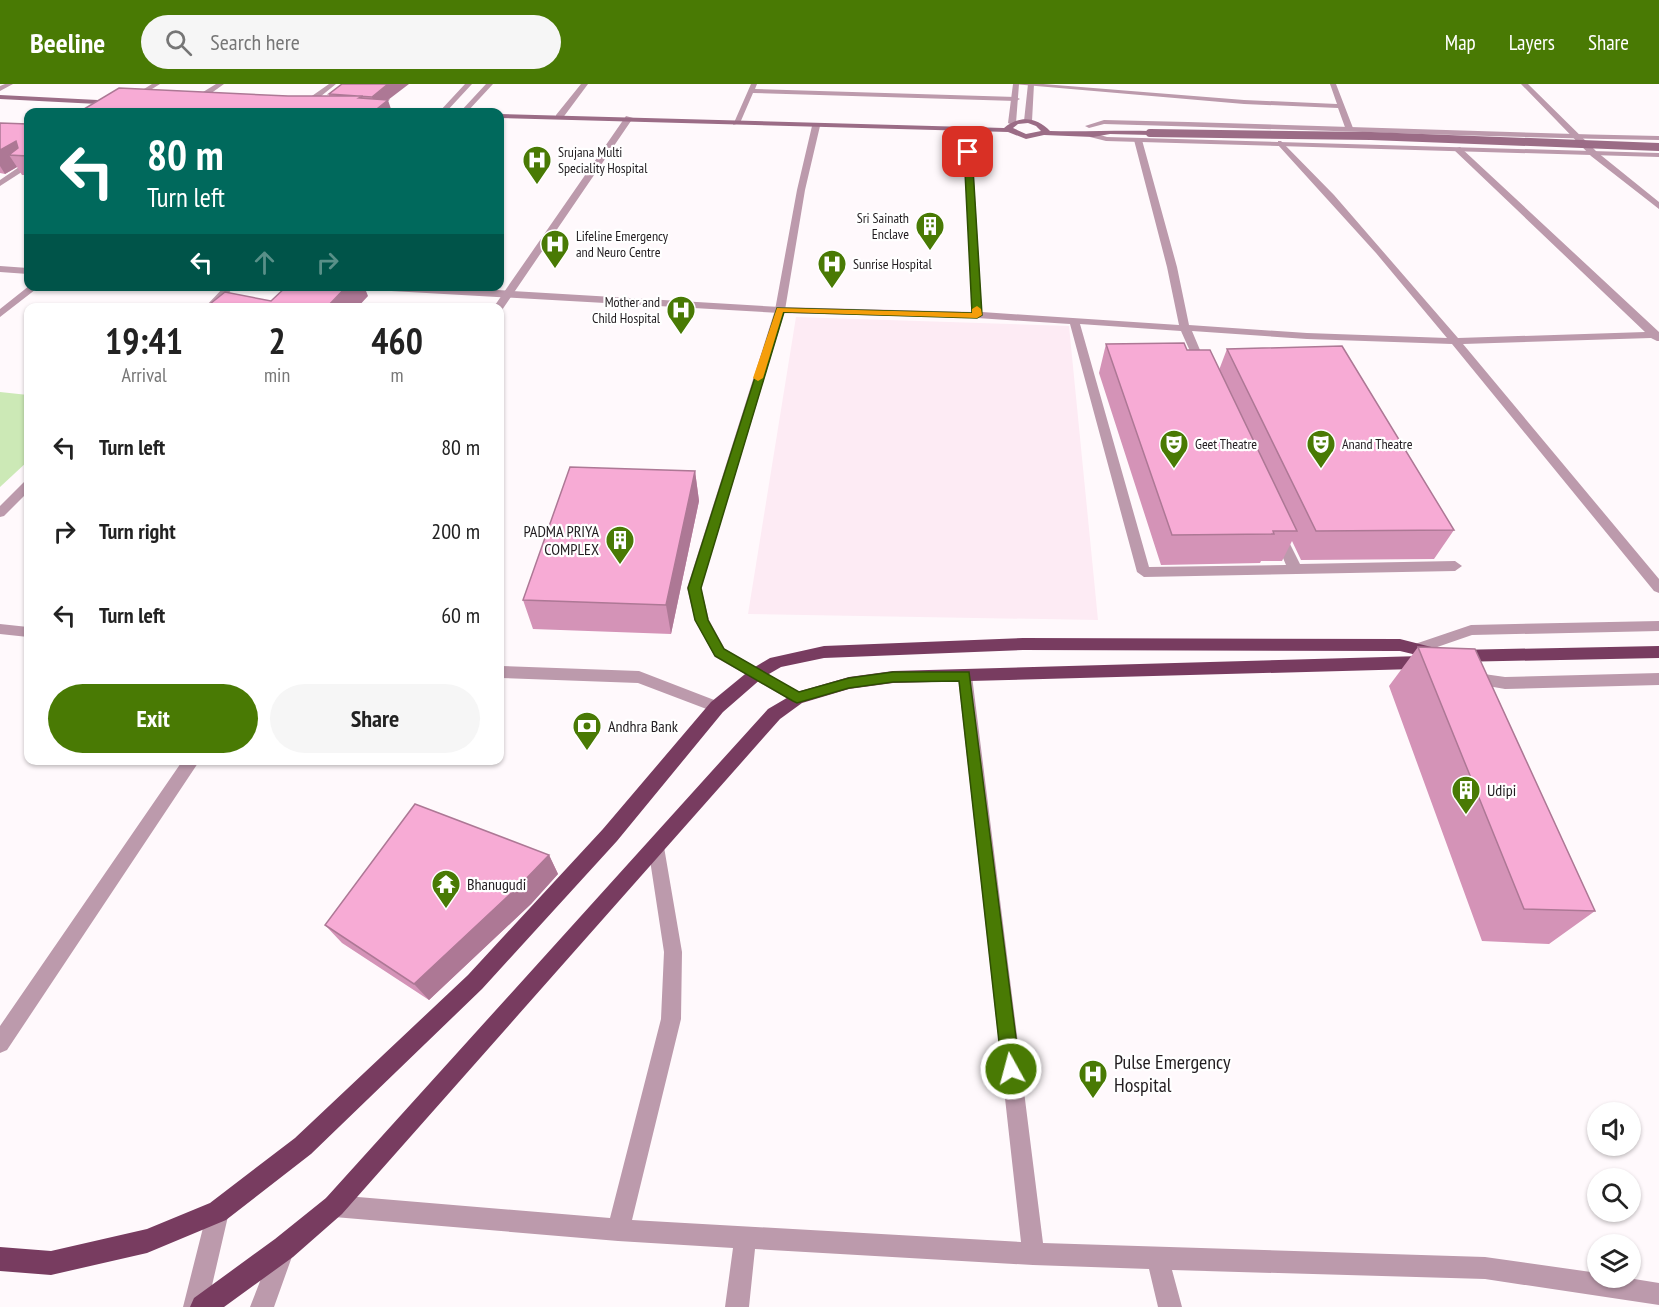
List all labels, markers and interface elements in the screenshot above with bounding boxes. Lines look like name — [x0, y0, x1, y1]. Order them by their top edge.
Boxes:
search box — [141, 15, 561, 69]
text: Beeline — [30, 24, 105, 61]
icon: search — [162, 26, 195, 59]
text: Search here — [210, 28, 300, 56]
text: Map — [1445, 29, 1476, 56]
text: Layers — [1509, 29, 1555, 56]
text: Share — [1588, 29, 1629, 56]
pin — [942, 126, 993, 177]
text: 80 m — [147, 127, 224, 182]
icon: left — [48, 132, 126, 210]
icon: arrive — [951, 135, 984, 168]
place label: Srujana Multi Speciality Hospital — [558, 143, 648, 177]
hospital icon: Srujana Multi Speciality Hospital — [521, 144, 553, 186]
text: Turn left — [147, 180, 225, 214]
place label: Sri Sainath Enclave — [857, 209, 909, 243]
building icon: Sri Sainath Enclave — [914, 210, 946, 252]
place label: Lifeline Emergency and Neuro Centre — [576, 227, 669, 261]
hospital icon: Lifeline Emergency and Neuro Centre — [539, 228, 571, 270]
icon: left — [185, 246, 218, 279]
icon: ahead — [248, 246, 281, 279]
icon: right — [311, 246, 344, 279]
hospital icon: Sunrise Hospital — [816, 248, 848, 290]
place label: Sunrise Hospital — [853, 255, 932, 273]
place label: Mother and Child Hospital — [592, 293, 661, 327]
hospital icon: Mother and Child Hospital — [665, 294, 697, 336]
text: 19:41 — [105, 317, 183, 364]
text: 2 — [268, 317, 286, 364]
text: 460 — [371, 317, 423, 364]
text: Arrival — [121, 362, 167, 388]
text: min — [264, 362, 290, 388]
text: m — [391, 362, 404, 388]
theatre icon: Geet Theatre — [1158, 428, 1190, 470]
theatre icon: Anand Theatre — [1305, 428, 1337, 470]
icon: left — [48, 431, 81, 464]
text: Turn left — [99, 433, 165, 461]
text: 80 m — [441, 433, 480, 461]
place label: Geet Theatre — [1195, 435, 1257, 453]
place label: Anand Theatre — [1342, 435, 1413, 453]
icon: right — [48, 515, 81, 548]
text: Turn right — [99, 517, 176, 545]
text: 200 m — [431, 517, 480, 545]
place label: PADMA PRIYA COMPLEX — [523, 521, 599, 559]
building icon: PADMA PRIYA COMPLEX — [604, 524, 636, 566]
icon: left — [48, 599, 81, 632]
text: Turn left — [99, 601, 165, 629]
text: 60 m — [441, 601, 480, 629]
button: Exit — [48, 684, 258, 753]
button: Share — [270, 684, 480, 753]
bank icon: Andhra Bank — [571, 710, 603, 752]
place label: Andhra Bank — [608, 716, 679, 736]
building icon: Udipi — [1450, 774, 1482, 816]
place label: Udipi — [1487, 780, 1516, 800]
temple icon: Bhanugudi — [430, 868, 462, 910]
place label: Bhanugudi — [467, 874, 526, 894]
position arrow — [979, 1037, 1043, 1101]
place label: Pulse Emergency Hospital — [1114, 1049, 1231, 1098]
hospital icon: Pulse Emergency Hospital — [1077, 1058, 1109, 1100]
map controls — [1587, 1102, 1641, 1288]
button: sound — [1587, 1102, 1641, 1156]
button: search — [1587, 1168, 1641, 1222]
button: layers — [1587, 1234, 1641, 1288]

